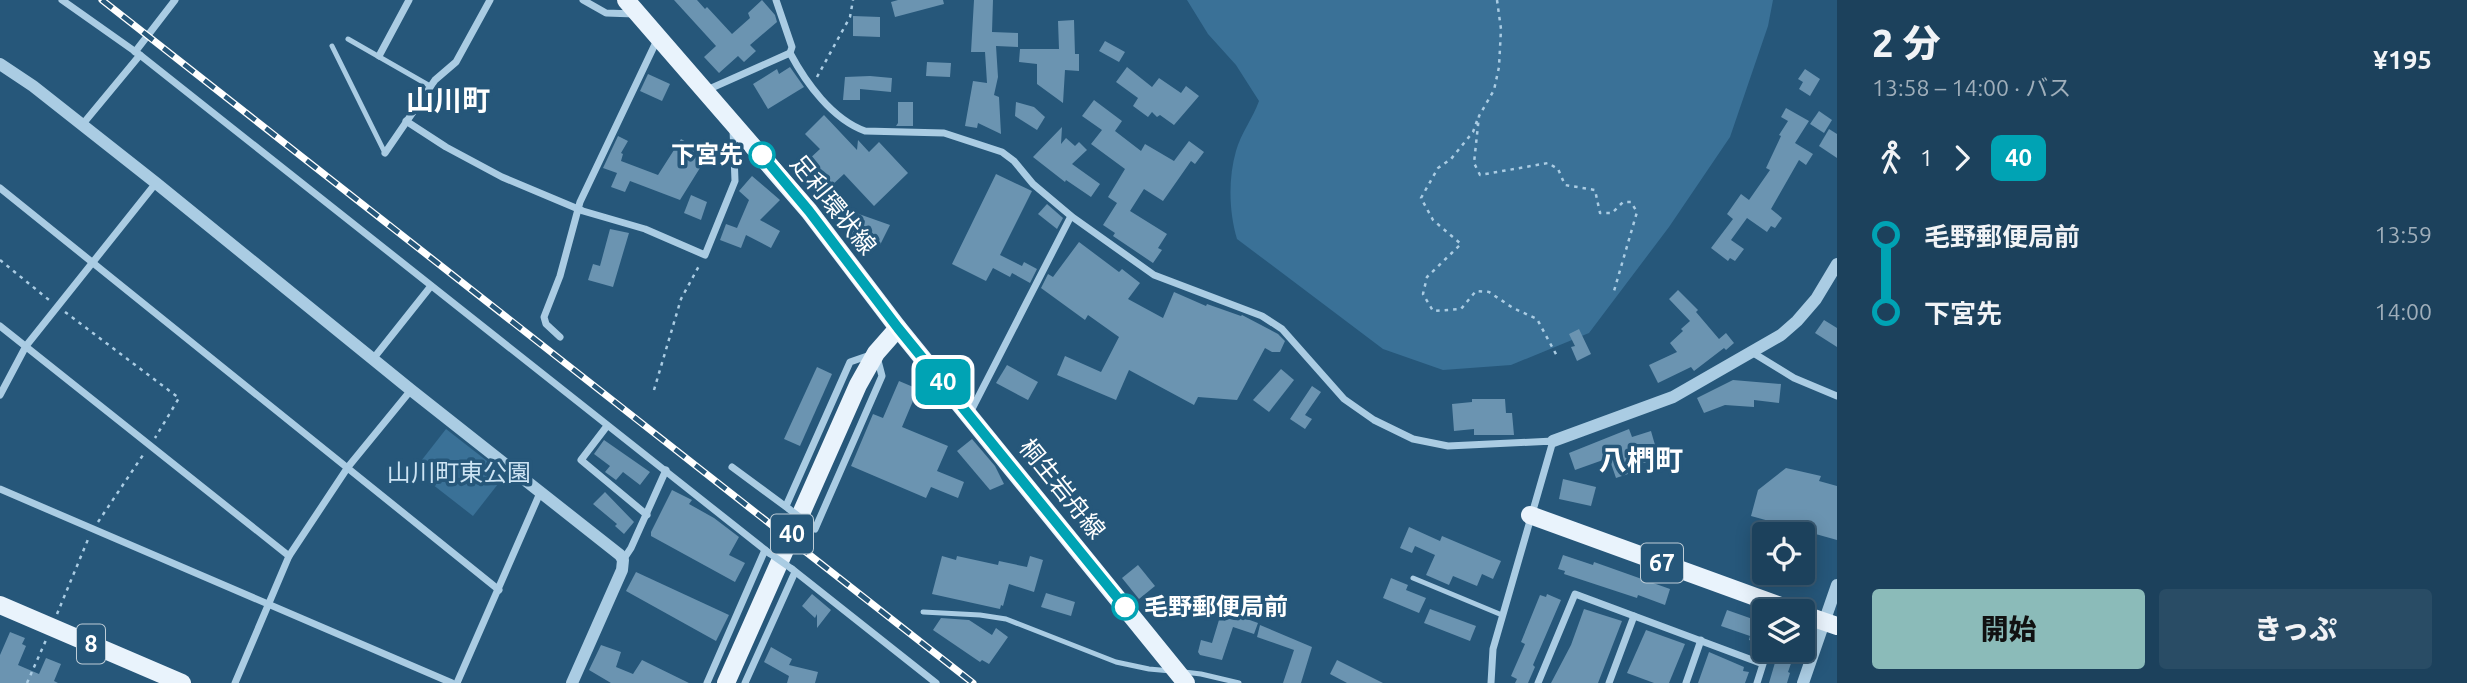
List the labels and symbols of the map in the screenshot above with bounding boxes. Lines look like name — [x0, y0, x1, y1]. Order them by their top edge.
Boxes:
district label: 山川町 — [406, 84, 490, 115]
place label: 下宮先 — [671, 141, 743, 168]
marker: 下宮先 — [749, 142, 775, 168]
street label: 足利環状線 — [785, 150, 882, 260]
line badge: 40 — [912, 359, 974, 405]
street label: 桐生岩舟線 — [1014, 434, 1111, 544]
district label: 八椚町 — [1599, 444, 1683, 475]
park label: 山川町東公園 — [387, 459, 531, 486]
road number: 40 — [771, 514, 813, 554]
road number: 67 — [1641, 544, 1683, 582]
place label: 毛野郵便局前 — [1144, 593, 1288, 620]
marker: 毛野郵便局前 — [1112, 594, 1138, 620]
road number: 8 — [77, 624, 105, 664]

